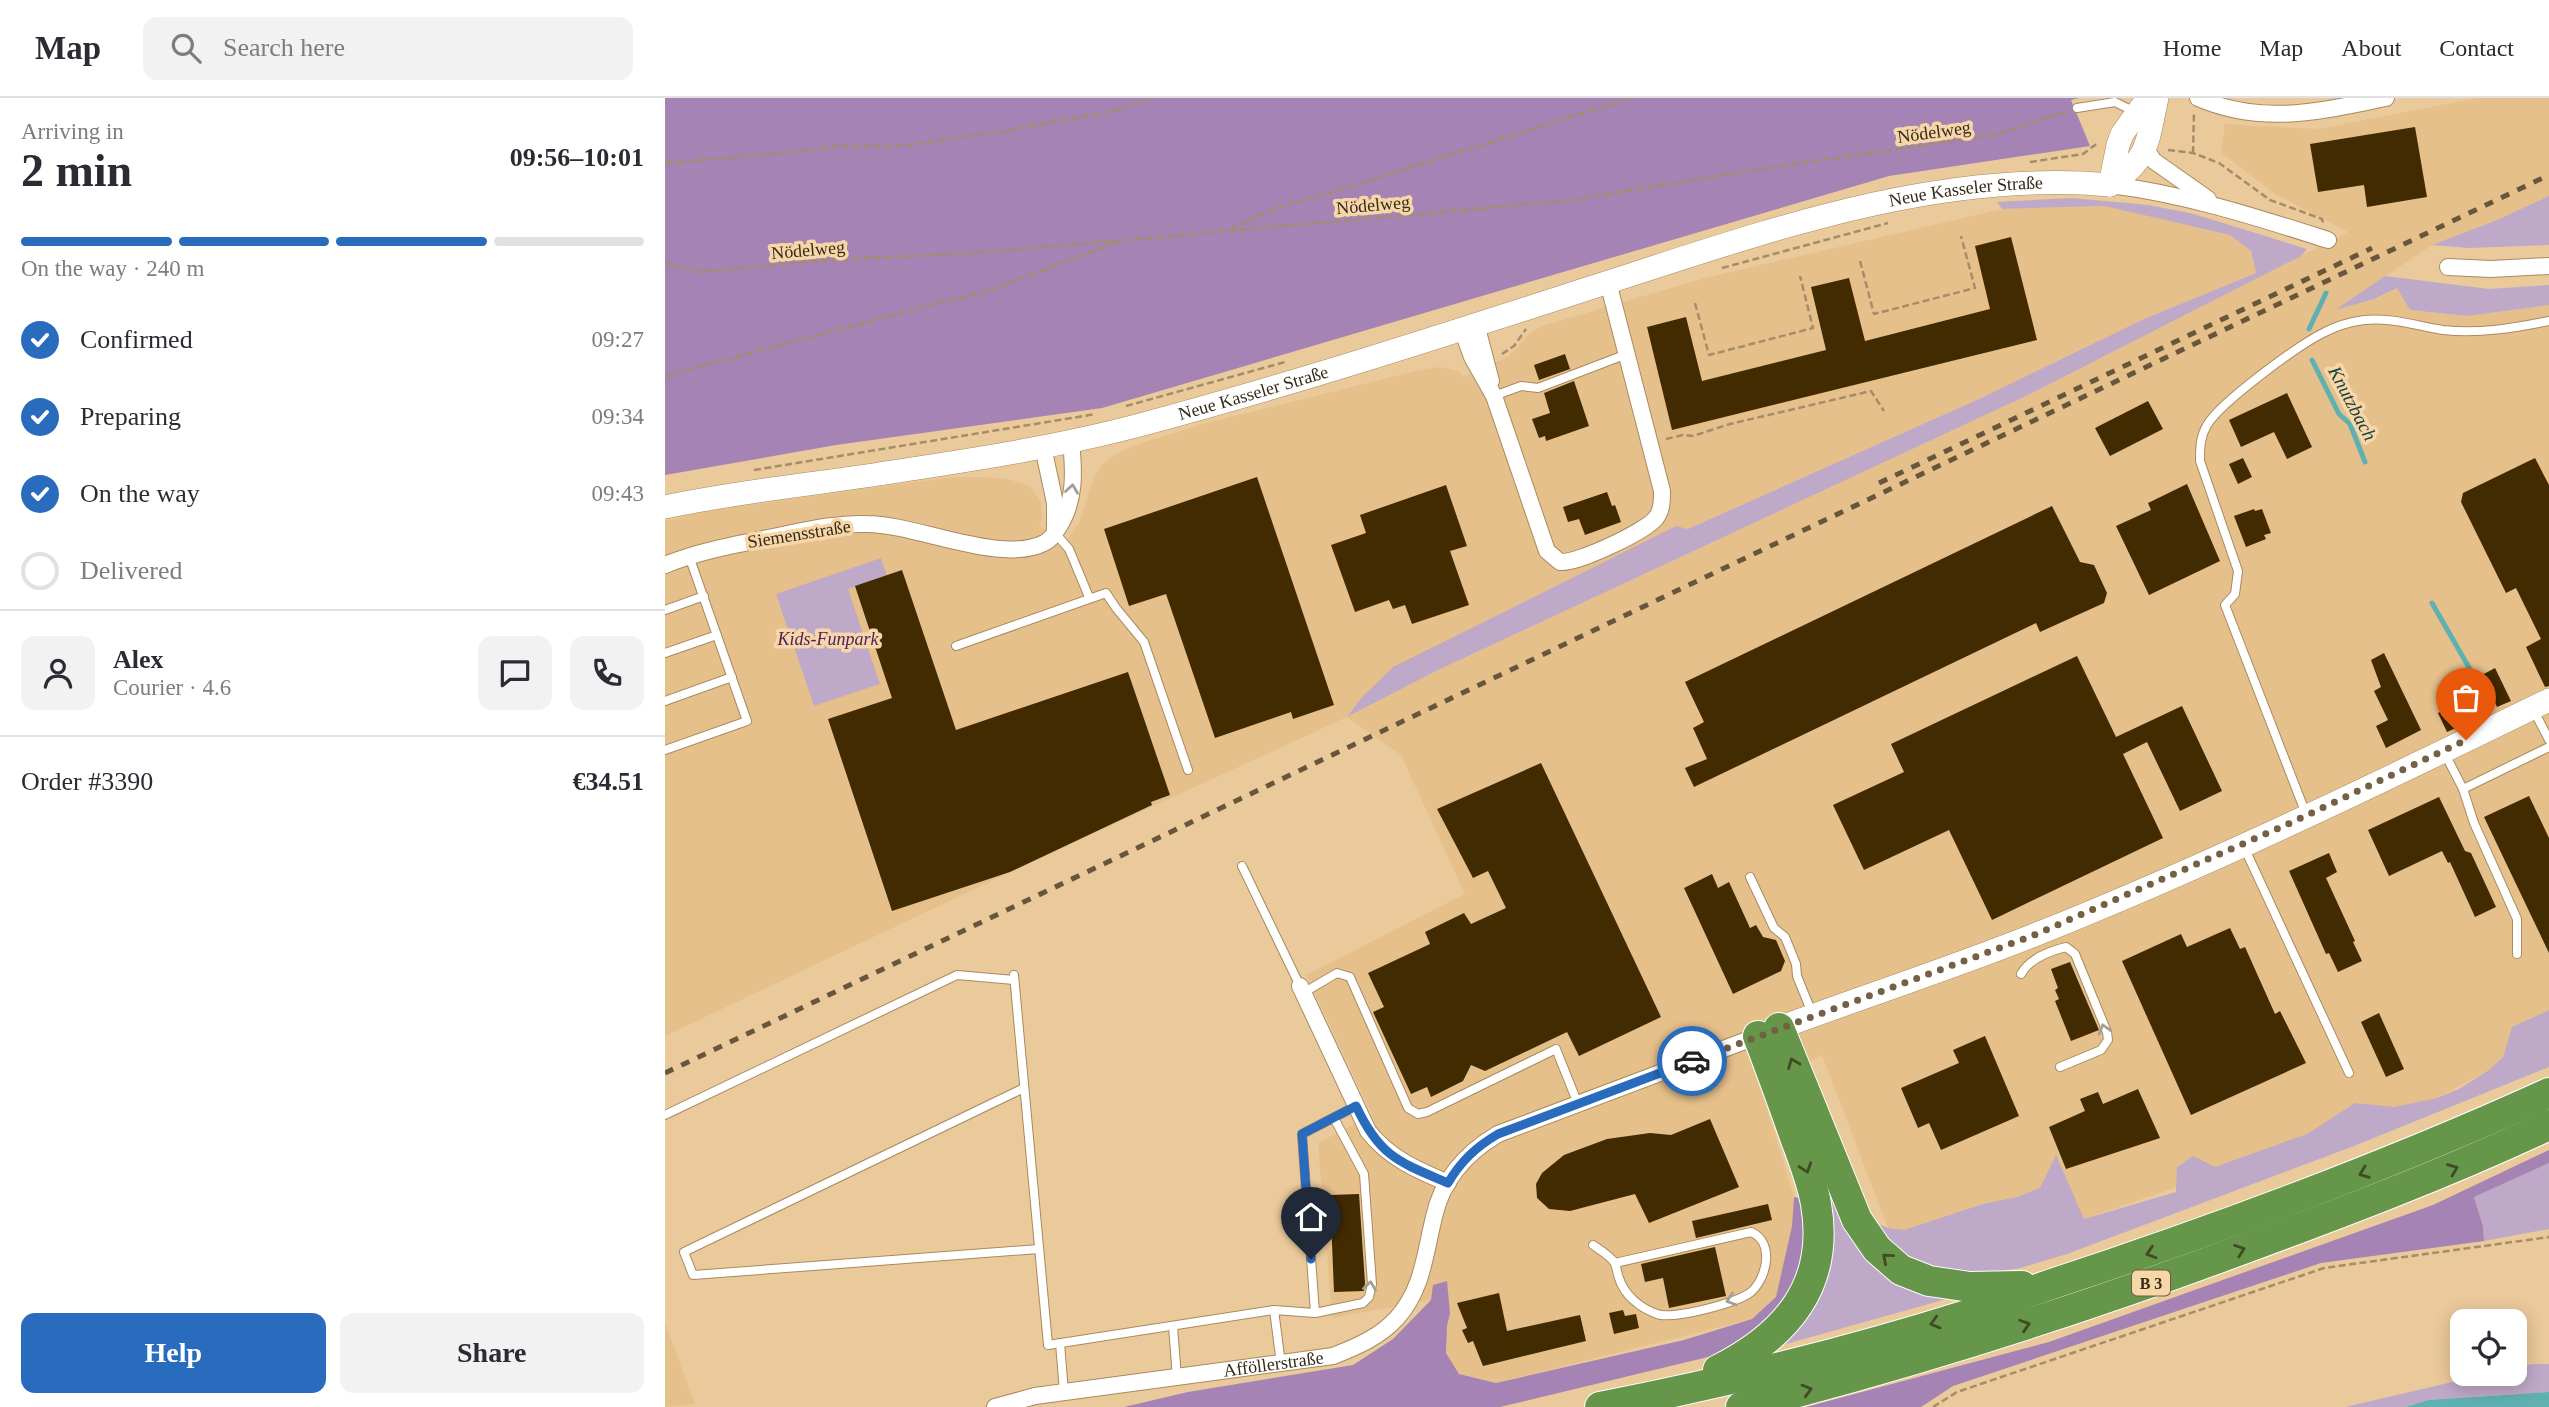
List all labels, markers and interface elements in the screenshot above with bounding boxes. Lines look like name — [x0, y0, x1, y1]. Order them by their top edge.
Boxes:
search box — [143, 17, 633, 80]
icon: search — [167, 29, 205, 67]
text: Map — [35, 30, 101, 66]
text: Search here — [223, 33, 345, 62]
text: Home — [2163, 35, 2221, 61]
text: Map — [2259, 35, 2303, 61]
text: About — [2341, 35, 2401, 61]
text: Contact — [2439, 35, 2514, 61]
street label: Nödelweg — [1896, 117, 1972, 147]
text: Arriving in — [21, 119, 124, 144]
text: 09:56–10:01 — [510, 143, 644, 172]
text: 2 min — [21, 145, 132, 196]
street label: Neue Kasseler Straße — [1887, 173, 2043, 211]
street label: Nödelweg — [1335, 192, 1411, 218]
street label: Nödelweg — [770, 237, 846, 263]
text: On the way · 240 m — [21, 256, 204, 281]
icon: check — [21, 321, 59, 359]
text: Confirmed — [80, 325, 193, 354]
text: 09:27 — [592, 327, 644, 352]
street label: Neue Kasseler Straße — [1176, 362, 1331, 424]
water label: Knutzbach — [2324, 362, 2381, 444]
icon: check — [21, 398, 59, 436]
text: Preparing — [80, 402, 181, 431]
text: 09:34 — [592, 404, 644, 429]
icon: check — [21, 475, 59, 513]
text: On the way — [80, 479, 200, 508]
text: 09:43 — [592, 481, 644, 506]
one-way arrow — [1064, 483, 1079, 495]
street label: Siemensstraße — [746, 516, 852, 552]
text: Delivered — [80, 556, 183, 585]
park label: Kids-Funpark — [777, 629, 880, 649]
button: person — [21, 636, 95, 710]
button: chat — [478, 636, 552, 710]
button: phone — [570, 636, 644, 710]
text: Alex — [113, 645, 164, 674]
pin — [2436, 668, 2496, 740]
text: Courier · 4.6 — [113, 675, 231, 700]
icon: bag — [2447, 679, 2485, 717]
text: Order #3390 — [21, 767, 153, 796]
text: €34.51 — [573, 767, 644, 796]
one-way arrow — [2098, 1023, 2113, 1035]
courier — [1657, 1026, 1727, 1096]
icon: car — [1673, 1042, 1711, 1080]
one-way arrow — [1787, 1057, 1801, 1069]
one-way arrow — [1797, 1162, 1812, 1174]
one-way arrow — [2446, 1163, 2458, 1177]
one-way arrow — [2358, 1164, 2370, 1178]
pin — [1281, 1187, 1341, 1259]
icon: home — [1292, 1198, 1330, 1236]
one-way arrow — [2234, 1244, 2246, 1258]
one-way arrow — [2145, 1245, 2157, 1259]
one-way arrow — [1882, 1254, 1895, 1266]
road number: B 3 — [2132, 1270, 2170, 1296]
one-way arrow — [1362, 1280, 1377, 1292]
one-way arrow — [1726, 1292, 1738, 1307]
map controls — [2450, 1309, 2527, 1386]
button: locate — [2450, 1309, 2527, 1386]
button: Help — [21, 1313, 326, 1393]
button: Share — [340, 1313, 644, 1393]
one-way arrow — [1930, 1315, 1942, 1330]
one-way arrow — [2019, 1318, 2031, 1333]
street label: Afföllerstraße — [1222, 1347, 1325, 1381]
one-way arrow — [1801, 1384, 1813, 1398]

